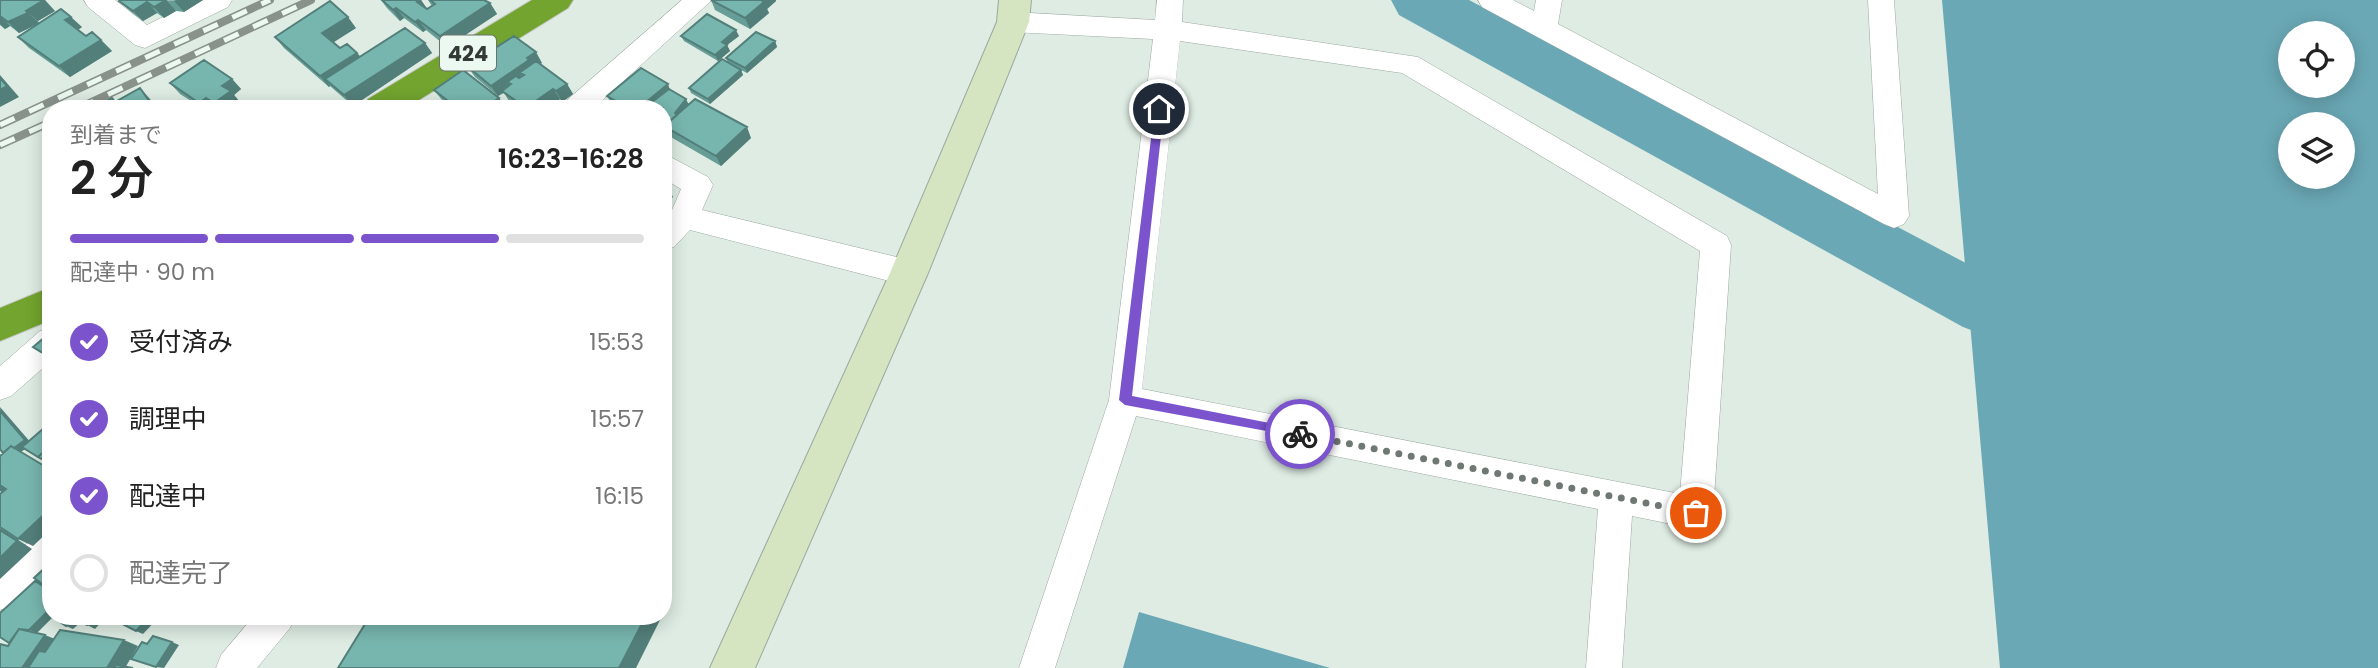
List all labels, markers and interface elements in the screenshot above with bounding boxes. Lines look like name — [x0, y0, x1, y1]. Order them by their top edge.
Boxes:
map controls — [2278, 21, 2355, 189]
button: locate — [2278, 21, 2355, 98]
road number: 424 — [440, 36, 496, 70]
pin — [1129, 79, 1189, 139]
icon: home — [1140, 90, 1178, 128]
button: layers — [2278, 112, 2355, 189]
text: 到着まで — [70, 119, 162, 151]
text: 16:23–16:28 — [498, 141, 644, 177]
text: 2 分 — [70, 146, 153, 210]
text: 配達中 · 90 m — [70, 256, 215, 288]
icon: check — [70, 323, 108, 361]
text: 受付済み — [129, 324, 233, 360]
text: 15:53 — [589, 326, 644, 358]
courier — [1265, 399, 1335, 469]
icon: check — [70, 400, 108, 438]
text: 調理中 — [129, 401, 207, 437]
text: 15:57 — [590, 403, 644, 435]
icon: bike — [1281, 415, 1319, 453]
icon: check — [70, 477, 108, 515]
text: 配達中 — [129, 478, 207, 514]
text: 16:15 — [595, 480, 644, 512]
pin — [1666, 483, 1726, 543]
icon: bag — [1677, 494, 1715, 532]
text: 配達完了 — [129, 555, 233, 591]

